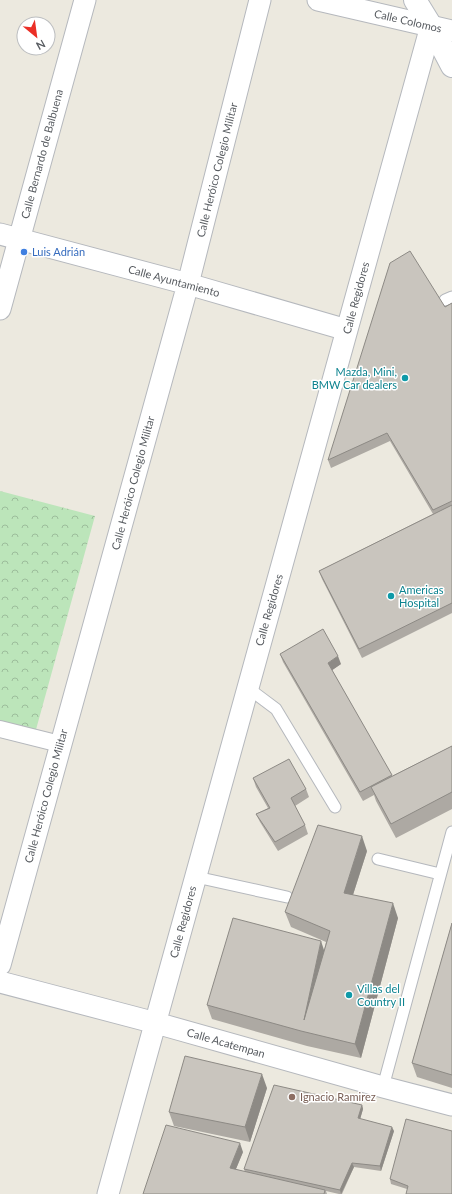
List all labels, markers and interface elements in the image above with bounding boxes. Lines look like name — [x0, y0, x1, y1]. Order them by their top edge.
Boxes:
street label: Calle Colomos — [373, 6, 443, 35]
north arrow — [16, 16, 56, 56]
text: N — [34, 37, 48, 53]
street label: Calle Bernardo de Balbuena — [18, 88, 65, 220]
street label: Calle Heróico Colegio Militar — [193, 101, 240, 239]
place label: Luis Adrián — [32, 245, 85, 258]
marker: Luis Adrián — [19, 247, 29, 257]
street label: Calle Regidores — [340, 260, 371, 335]
street label: Calle Ayuntamiento — [127, 262, 221, 299]
place label: Mazda, Mini, BMW Car dealers — [312, 365, 397, 391]
marker: Mazda, Mini, BMW Car dealers — [400, 373, 410, 383]
street label: Calle Heróico Colegio Militar — [108, 414, 157, 551]
street label: Calle Regidores — [252, 572, 285, 647]
place label: Americas Hospital — [399, 583, 444, 609]
marker: Americas Hospital — [386, 591, 396, 601]
street label: Calle Heróico Colegio Militar — [21, 727, 70, 864]
street label: Calle Regidores — [167, 884, 198, 959]
place label: Villas del Country II — [357, 982, 405, 1008]
marker: Villas del Country II — [344, 990, 354, 1000]
street label: Calle Acatempan — [186, 1025, 267, 1060]
place label: Ignacio Ramirez — [300, 1090, 376, 1103]
marker: Ignacio Ramirez — [287, 1092, 297, 1102]

